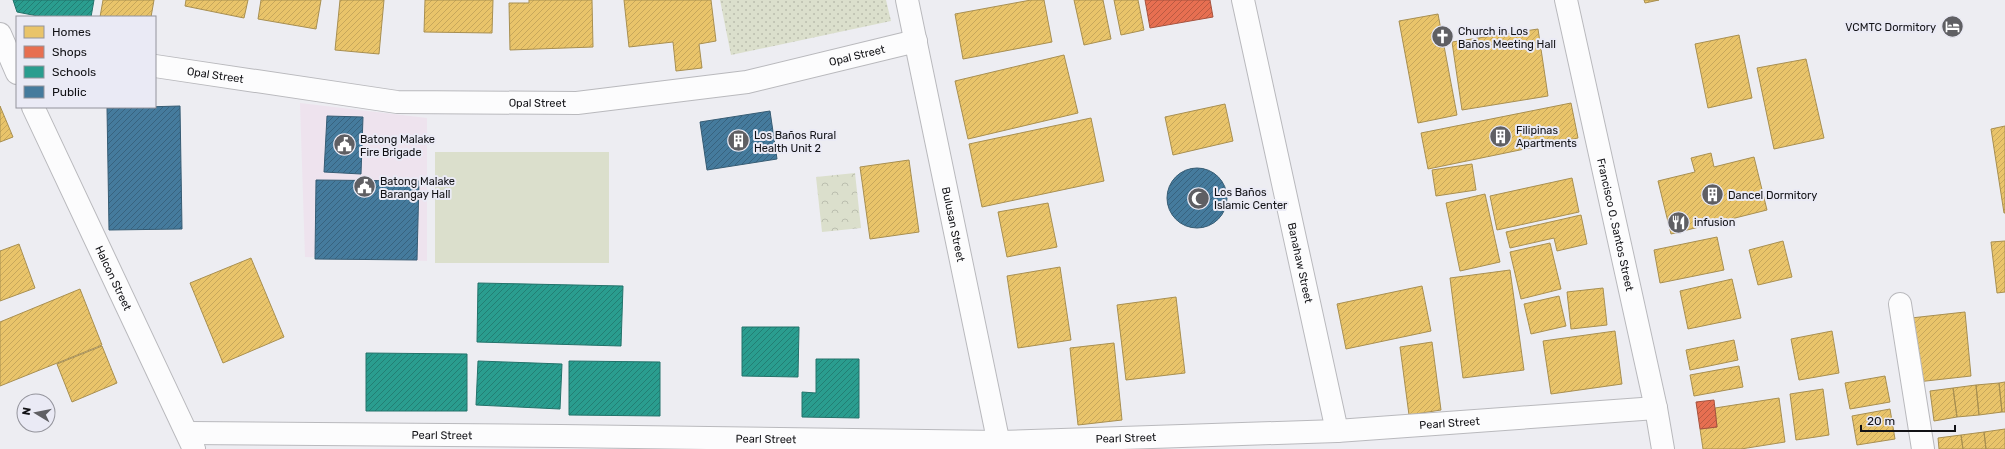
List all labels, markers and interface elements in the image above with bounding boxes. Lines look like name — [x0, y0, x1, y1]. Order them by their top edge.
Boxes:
hotel icon: VCMTC Dormitory — [1939, 14, 1965, 40]
legend — [16, 16, 156, 108]
place label: VCMTC Dormitory — [1845, 21, 1936, 34]
church icon: Church in Los Baños Meeting Hall — [1429, 24, 1455, 50]
text: Homes — [52, 25, 91, 39]
place label: Church in Los Baños Meeting Hall — [1458, 25, 1556, 51]
street label: Opal Street — [827, 42, 887, 68]
text: Shops — [52, 45, 87, 59]
street label: Opal Street — [186, 64, 245, 86]
text: Schools — [52, 65, 96, 79]
text: Public — [52, 85, 87, 99]
street label: Opal Street — [509, 96, 567, 109]
building icon: Filipinas Apartments — [1487, 123, 1513, 149]
place label: Filipinas Apartments — [1516, 124, 1577, 150]
building icon: Los Baños Rural Health Unit 2 — [726, 128, 752, 154]
place label: Los Baños Rural Health Unit 2 — [754, 129, 836, 155]
public building icon: Batong Malake Fire Brigade — [332, 132, 358, 158]
place label: Batong Malake Fire Brigade — [360, 133, 435, 159]
street label: Francisco O. Santos Street — [1595, 157, 1637, 293]
public building icon: Batong Malake Barangay Hall — [352, 174, 378, 200]
place label: Batong Malake Barangay Hall — [380, 175, 455, 201]
building icon: Dancel Dormitory — [1699, 182, 1725, 208]
mosque icon: Los Baños Islamic Center — [1185, 185, 1211, 211]
street label: Bulusan Street — [939, 186, 968, 264]
place label: Los Baños Islamic Center — [1214, 186, 1288, 212]
place label: Dancel Dormitory — [1728, 189, 1817, 202]
restaurant icon: infusion — [1665, 209, 1691, 235]
place label: infusion — [1694, 216, 1735, 229]
street label: Banahaw Street — [1285, 221, 1316, 305]
street label: Halcon Street — [93, 243, 135, 313]
north arrow — [16, 393, 56, 433]
text: N — [20, 406, 34, 416]
scale bar — [1861, 407, 1955, 433]
street label: Pearl Street — [1419, 414, 1481, 432]
text: 20 m — [1867, 414, 1895, 428]
street label: Pearl Street — [412, 428, 473, 442]
street label: Pearl Street — [1095, 430, 1157, 445]
street label: Pearl Street — [736, 432, 797, 446]

